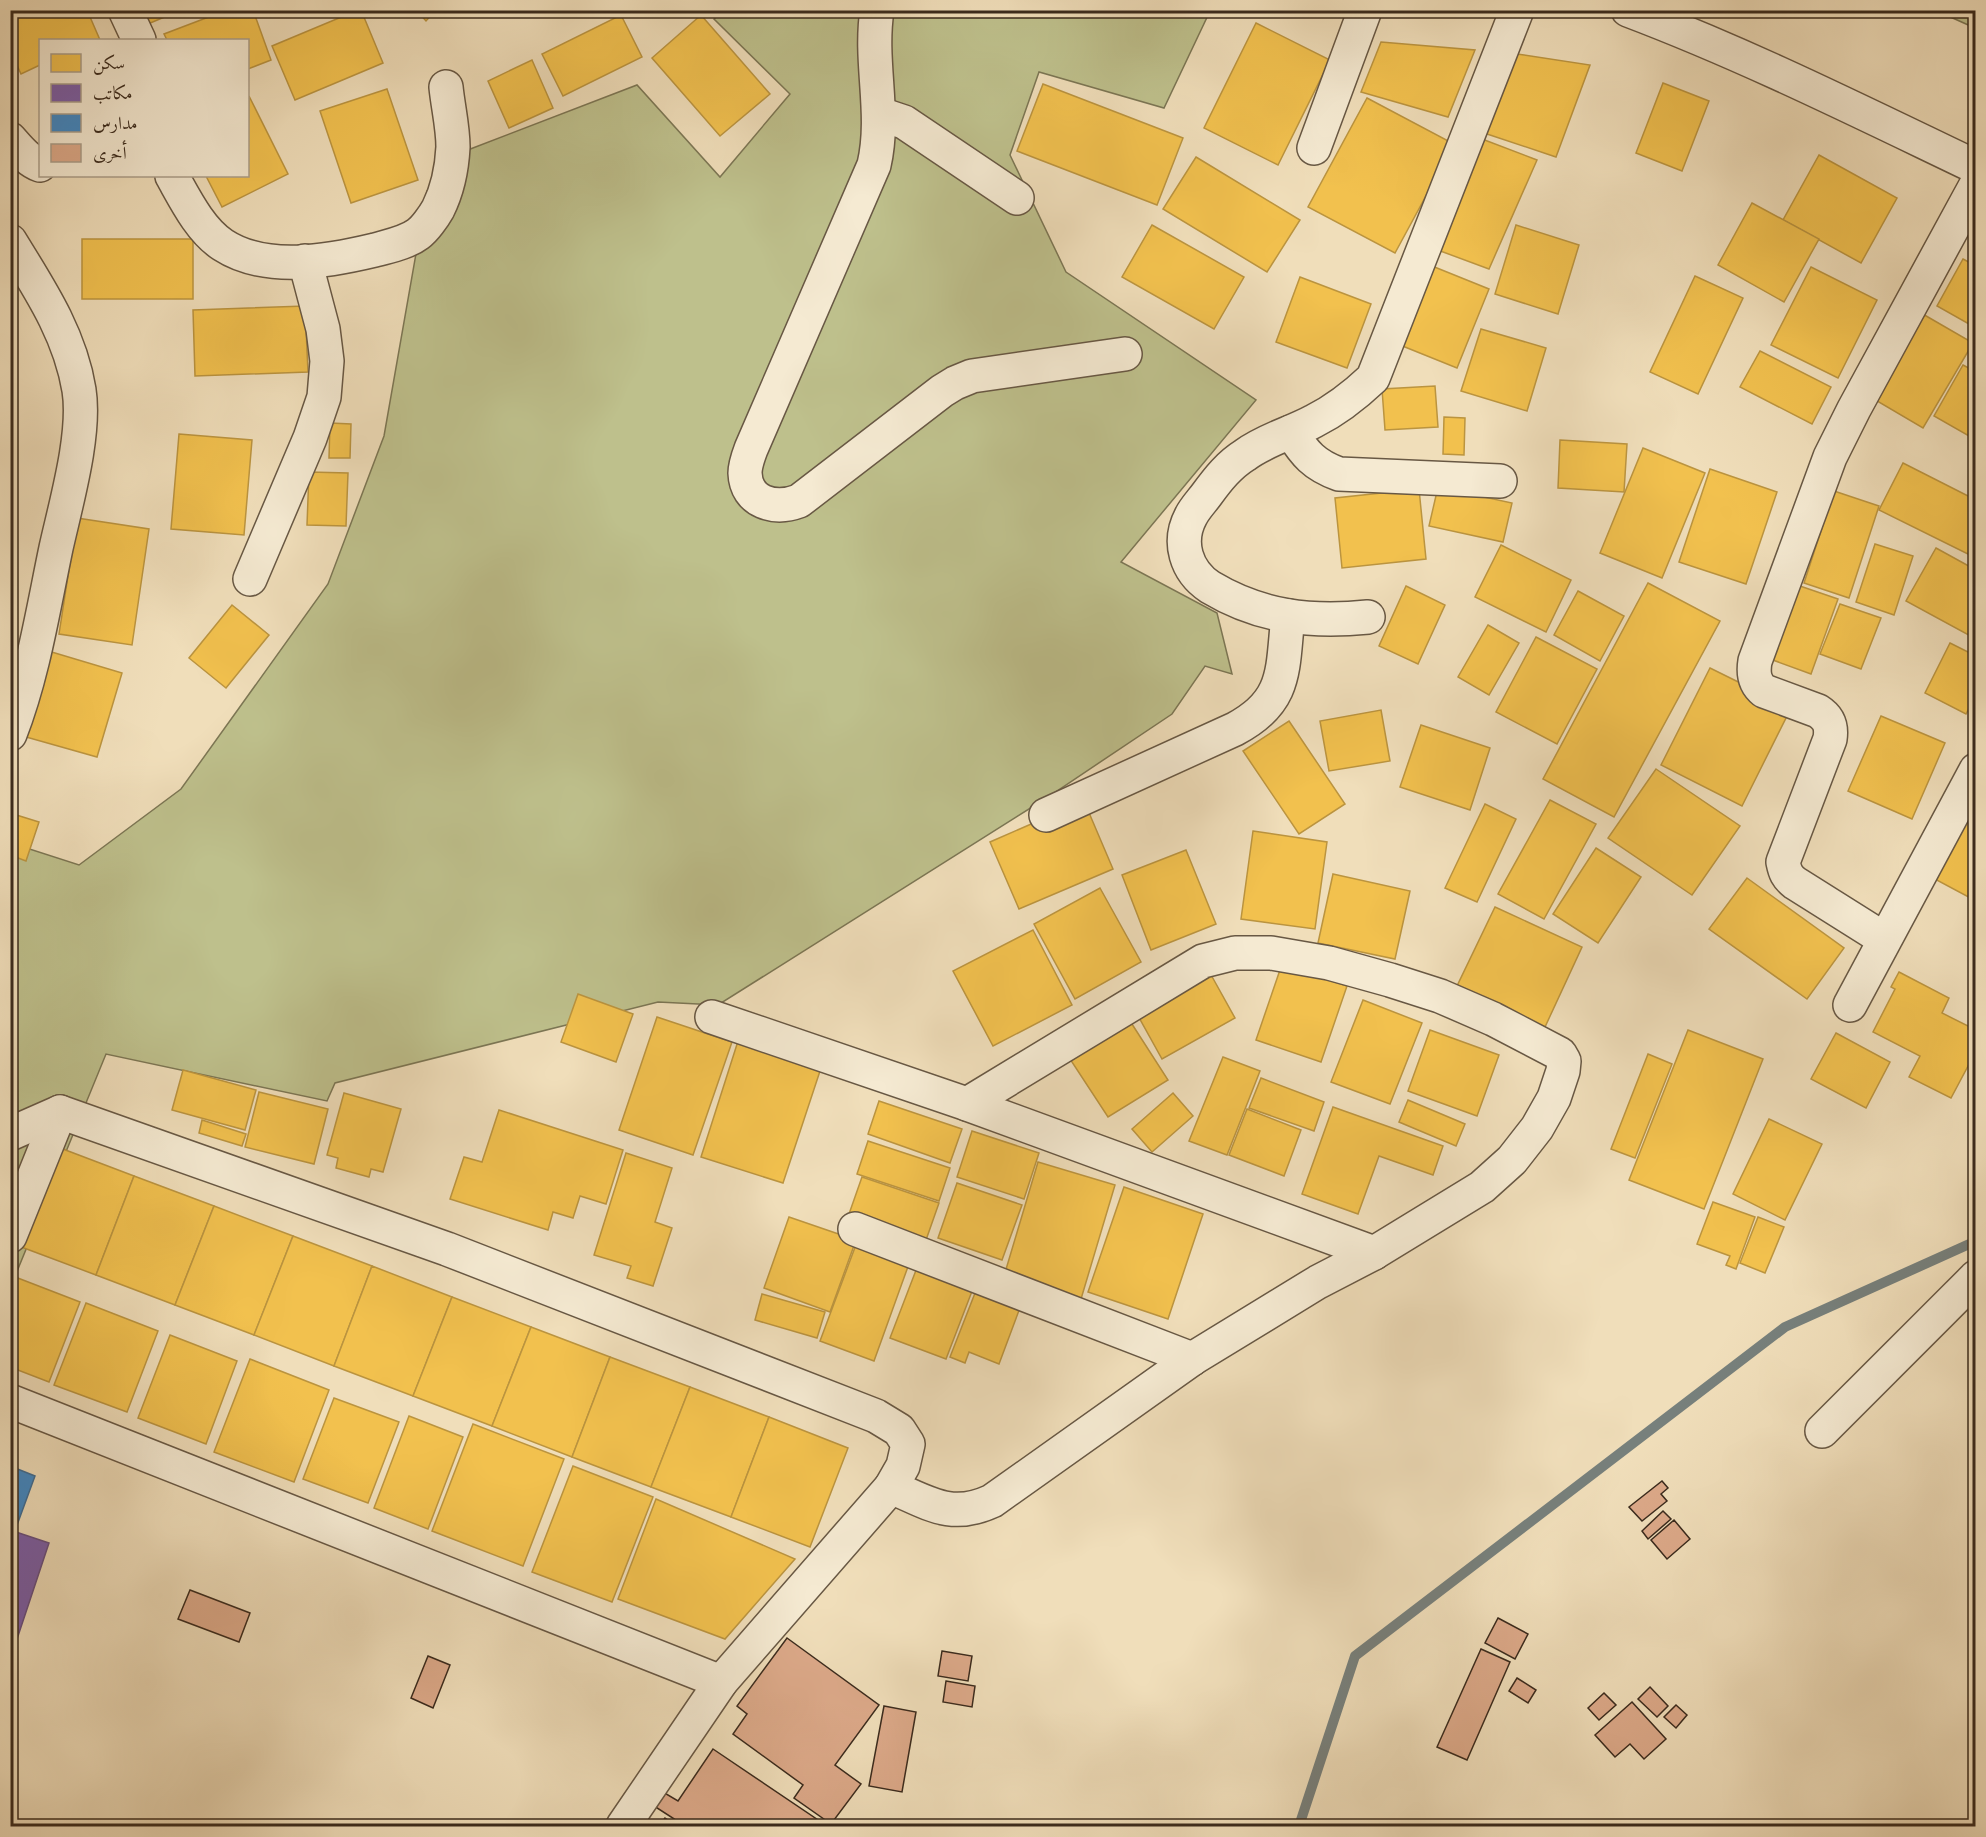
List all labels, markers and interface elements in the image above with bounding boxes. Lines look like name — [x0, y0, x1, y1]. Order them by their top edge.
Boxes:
legend — [39, 39, 249, 177]
text: سكن — [93, 54, 125, 75]
text: مكاتب — [93, 84, 133, 104]
text: مدارس — [93, 115, 137, 134]
text: أخرى — [93, 140, 128, 164]

